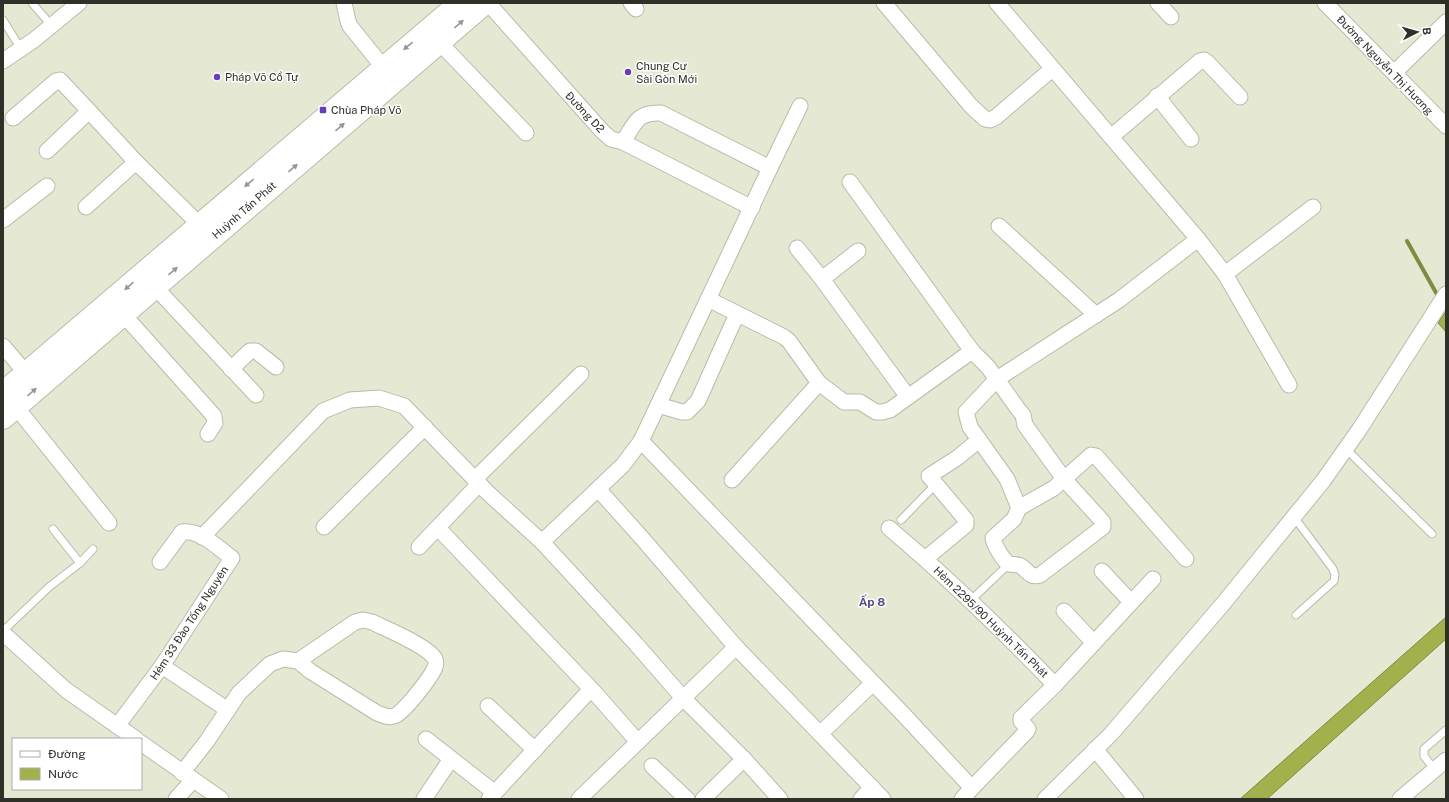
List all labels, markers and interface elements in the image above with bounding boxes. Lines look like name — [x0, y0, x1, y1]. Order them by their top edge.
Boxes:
north arrow — [1397, 12, 1437, 52]
street label: Đường Nguyễn Thị Hương — [1335, 13, 1436, 117]
one-way arrow — [454, 20, 465, 29]
text: B — [1421, 27, 1433, 36]
one-way arrow — [403, 42, 414, 51]
place label: Chung Cư Sài Gòn Mới — [636, 60, 697, 85]
marker: Chung Cư Sài Gòn Mới — [623, 67, 633, 77]
place label: Pháp Võ Cổ Tự — [225, 71, 299, 83]
marker: Pháp Võ Cổ Tự — [212, 72, 222, 82]
street label: Đường D2 — [563, 89, 607, 135]
place label: Chùa Pháp Võ — [331, 104, 401, 116]
marker: Chùa Pháp Võ — [318, 105, 328, 115]
one-way arrow — [334, 123, 345, 132]
one-way arrow — [287, 163, 298, 172]
one-way arrow — [243, 178, 254, 187]
street label: Huỳnh Tấn Phát — [210, 179, 278, 241]
one-way arrow — [168, 266, 178, 275]
one-way arrow — [123, 281, 134, 290]
one-way arrow — [27, 388, 38, 397]
street label: Hẻm 33 Đào Tống Nguyên — [148, 564, 230, 682]
street label: Hẻm 2295/90 Huỳnh Tấn Phát — [931, 564, 1051, 680]
district label: Ấp 8 — [859, 594, 885, 609]
legend — [12, 738, 142, 790]
text: Đường — [48, 747, 86, 761]
text: Nước — [48, 767, 78, 781]

